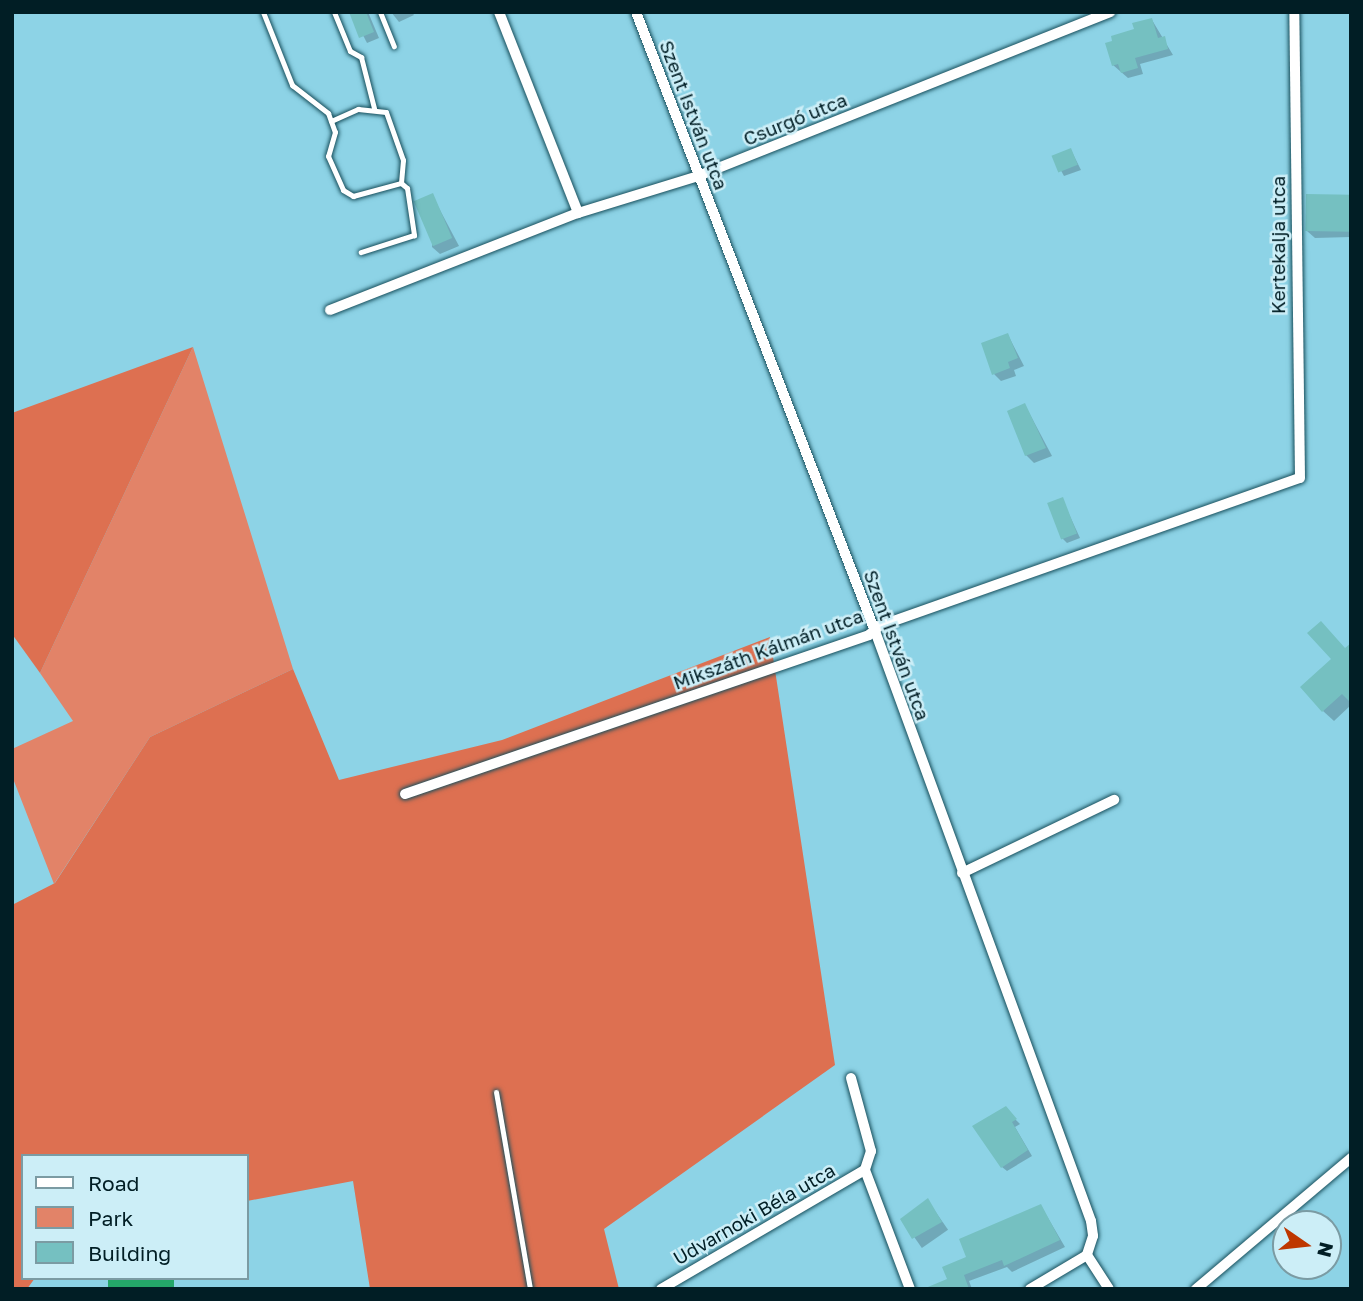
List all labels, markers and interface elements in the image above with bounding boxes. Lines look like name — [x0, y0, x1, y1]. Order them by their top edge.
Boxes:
street label: Szent István utca — [655, 37, 733, 193]
street label: Csurgó utca — [740, 88, 850, 150]
street label: Kertekalja utca — [1267, 176, 1289, 314]
street label: Szent István utca — [859, 567, 935, 723]
street label: Mikszáth Kálmán utca — [670, 604, 866, 694]
legend — [21, 1154, 248, 1280]
street label: Udvarnoki Béla utca — [669, 1158, 839, 1270]
text: Road — [88, 1170, 139, 1196]
text: Park — [88, 1205, 133, 1231]
north arrow — [1272, 1210, 1342, 1280]
text: Building — [88, 1240, 171, 1266]
text: N — [1313, 1240, 1339, 1260]

